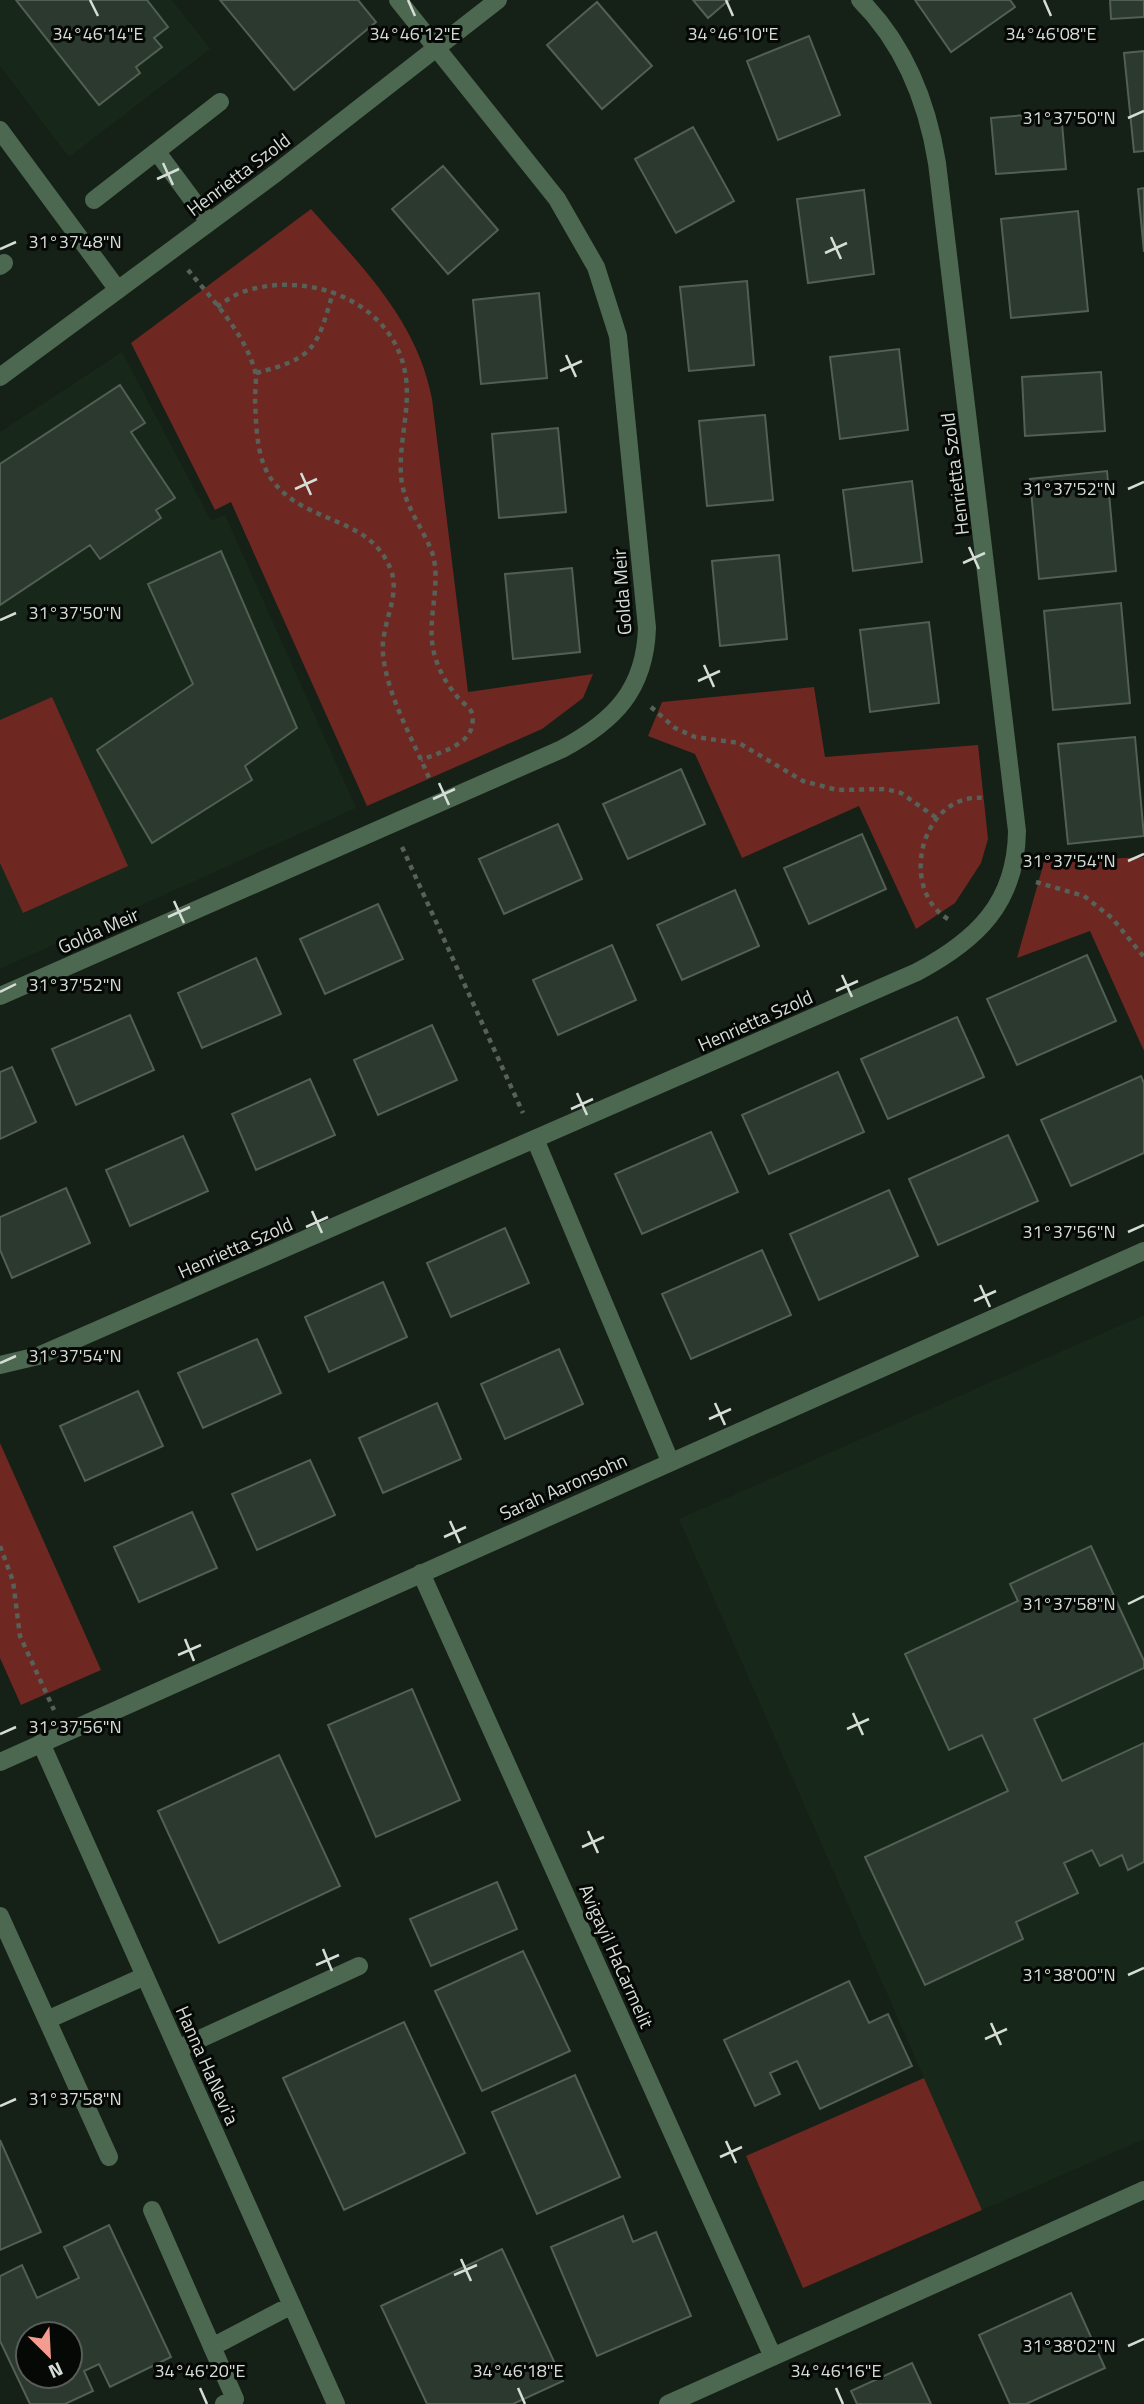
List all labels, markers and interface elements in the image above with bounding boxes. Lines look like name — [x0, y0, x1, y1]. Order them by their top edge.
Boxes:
text: 34°46'14"E — [53, 20, 144, 47]
text: 34°46'12"E — [370, 20, 461, 47]
text: 34°46'10"E — [688, 20, 779, 47]
text: 34°46'08"E — [1006, 20, 1097, 47]
text: 31°37'50"N — [1022, 104, 1116, 131]
street label: Henrietta Szold — [180, 125, 296, 223]
text: 31°37'48"N — [28, 228, 122, 255]
street label: Henrietta Szold — [932, 411, 976, 537]
text: 31°37'52"N — [1022, 475, 1116, 502]
street label: Golda Meir — [604, 548, 638, 636]
text: 31°37'50"N — [28, 599, 122, 626]
text: 31°37'54"N — [1022, 847, 1116, 874]
street label: Golda Meir — [53, 899, 144, 961]
text: 31°37'52"N — [28, 971, 122, 998]
street label: Henrietta Szold — [693, 982, 817, 1058]
street label: Henrietta Szold — [173, 1209, 297, 1285]
text: 31°37'56"N — [1022, 1218, 1116, 1245]
text: 31°37'54"N — [28, 1342, 122, 1369]
street label: Sarah Aaronsohn — [495, 1445, 631, 1527]
text: 31°37'58"N — [1022, 1590, 1116, 1617]
text: 31°37'56"N — [28, 1713, 122, 1740]
street label: Avigayil HaCarmelit — [572, 1879, 662, 2033]
text: 31°38'00"N — [1022, 1961, 1116, 1988]
street label: Hanna HaNevi'a — [169, 2001, 247, 2130]
text: 31°37'58"N — [28, 2085, 122, 2112]
north arrow — [14, 2320, 84, 2390]
text: 31°38'02"N — [1022, 2332, 1116, 2359]
text: N — [44, 2355, 68, 2387]
text: 34°46'20"E — [155, 2357, 246, 2384]
text: 34°46'18"E — [473, 2357, 564, 2384]
text: 34°46'16"E — [791, 2357, 882, 2384]

